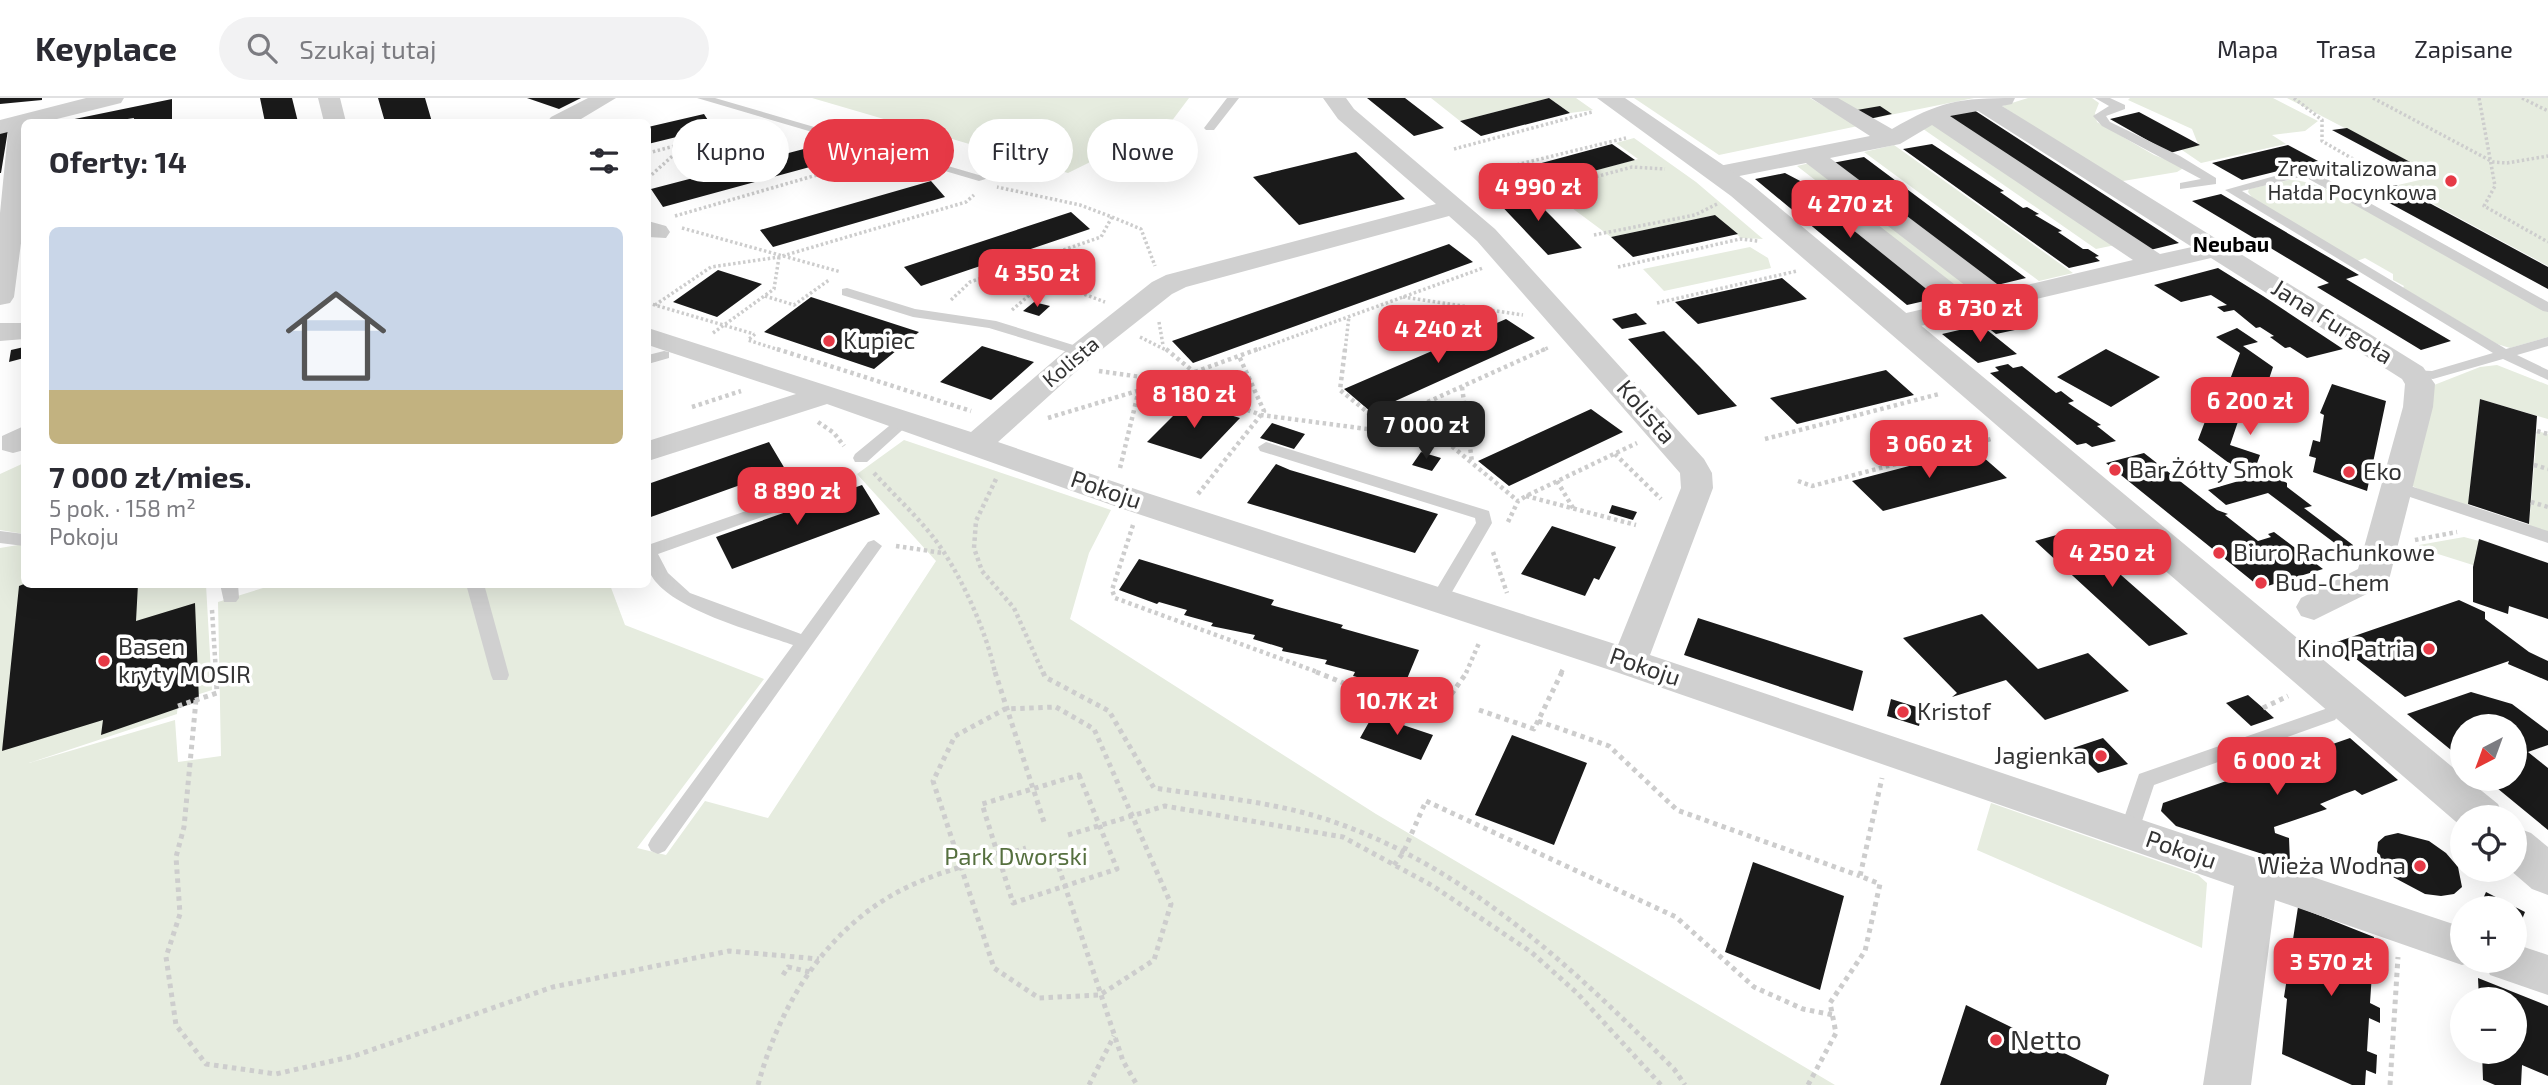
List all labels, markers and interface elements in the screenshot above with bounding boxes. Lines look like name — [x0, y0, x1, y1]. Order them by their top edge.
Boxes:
search box — [219, 17, 709, 80]
text: Keyplace — [35, 28, 177, 68]
icon: search — [243, 29, 281, 67]
text: Szukaj tutaj — [299, 33, 437, 64]
text: Mapa — [2217, 34, 2278, 63]
text: Trasa — [2316, 34, 2376, 63]
text: Zapisane — [2414, 34, 2513, 63]
chip: Kupno — [672, 119, 789, 182]
chip: Wynajem — [803, 119, 954, 182]
chip: Filtry — [968, 119, 1073, 182]
chip: Nowe — [1087, 119, 1198, 182]
icon: filters — [585, 142, 623, 180]
text: Oferty: 14 — [49, 143, 187, 179]
place label: Zrewitalizowana Hałda Pocynkowa — [2268, 155, 2437, 204]
pin: 4 990 zł — [1466, 164, 1610, 223]
text: 4 990 zł — [1495, 172, 1581, 200]
marker: Zrewitalizowana Hałda Pocynkowa — [2443, 173, 2459, 189]
pin: 4 270 zł — [1778, 180, 1922, 240]
text: 4 270 zł — [1808, 189, 1892, 217]
district label: Neubau — [2193, 231, 2269, 256]
pin: 4 350 zł — [965, 250, 1109, 309]
text: 4 350 zł — [994, 258, 1080, 286]
street label: Jana Furgoła — [2267, 272, 2399, 369]
icon: home — [273, 273, 399, 399]
pin: 8 730 zł — [1908, 285, 2052, 344]
text: 8 730 zł — [1938, 293, 2022, 321]
pin: 4 240 zł — [1366, 306, 1510, 365]
text: 4 240 zł — [1394, 314, 1482, 342]
place label: Kupiec — [843, 325, 915, 354]
street label: Kolista — [1037, 330, 1103, 392]
marker: Kupiec — [821, 333, 837, 349]
pin: 8 180 zł — [1122, 370, 1266, 430]
street label: Kolista — [1612, 373, 1683, 449]
pin: 6 200 zł — [2178, 378, 2322, 437]
text: 8 180 zł — [1152, 379, 1236, 407]
text: 6 200 zł — [2207, 386, 2293, 414]
pin: 7 000 zł — [1354, 402, 1498, 461]
text: 7 000 zł — [1383, 410, 1469, 438]
pin: 3 060 zł — [1857, 420, 2001, 480]
text: 3 060 zł — [1886, 429, 1972, 457]
place label: Bar Żółty Smok — [2129, 454, 2293, 483]
place label: Eko — [2363, 456, 2402, 485]
text: 7 000 zł/mies. — [49, 458, 252, 494]
marker: Bar Żółty Smok — [2107, 462, 2123, 478]
street label: Pokoju — [1067, 463, 1146, 514]
marker: Eko — [2341, 464, 2357, 480]
pin: 8 890 zł — [725, 468, 869, 527]
text: 8 890 zł — [753, 476, 841, 504]
text: 5 pok. · 158 m² — [49, 494, 196, 522]
text: Pokoju — [49, 522, 119, 550]
pin: 4 250 zł — [2040, 530, 2184, 589]
place label: Biuro Rachunkowe — [2233, 537, 2435, 566]
text: 4 250 zł — [2069, 538, 2155, 566]
marker: Biuro Rachunkowe — [2211, 545, 2227, 561]
place label: Bud-Chem — [2275, 567, 2390, 596]
marker: Bud-Chem — [2253, 575, 2269, 591]
place label: Basen kryty MOSIR — [118, 631, 251, 688]
place label: Kino Patria — [2297, 633, 2415, 662]
street label: Pokoju — [1606, 640, 1685, 691]
marker: Kino Patria — [2421, 641, 2437, 657]
marker: Basen kryty MOSIR — [96, 653, 112, 669]
pin: 10.7K zł — [1325, 678, 1469, 737]
text: 10.7K zł — [1356, 686, 1438, 714]
place label: Kristof — [1917, 696, 1992, 725]
marker: Kristof — [1895, 704, 1911, 720]
north arrow — [2450, 714, 2527, 791]
map controls — [2450, 714, 2527, 1064]
pin: 6 000 zł — [2205, 738, 2349, 797]
place label: Jagienka — [1994, 740, 2087, 769]
text: 6 000 zł — [2233, 746, 2321, 774]
marker: Jagienka — [2093, 748, 2109, 764]
button: locate — [2450, 805, 2527, 882]
street label: Pokoju — [2142, 823, 2221, 874]
park label: Park Dworski — [944, 841, 1088, 870]
place label: Wieża Wodna — [2257, 850, 2406, 879]
marker: Wieża Wodna — [2412, 858, 2428, 874]
button: + — [2450, 896, 2527, 973]
pin: 3 570 zł — [2259, 939, 2403, 998]
text: 3 570 zł — [2290, 947, 2372, 975]
button: − — [2450, 987, 2527, 1064]
place label: Netto — [2010, 1022, 2082, 1056]
marker: Netto — [1988, 1032, 2004, 1048]

